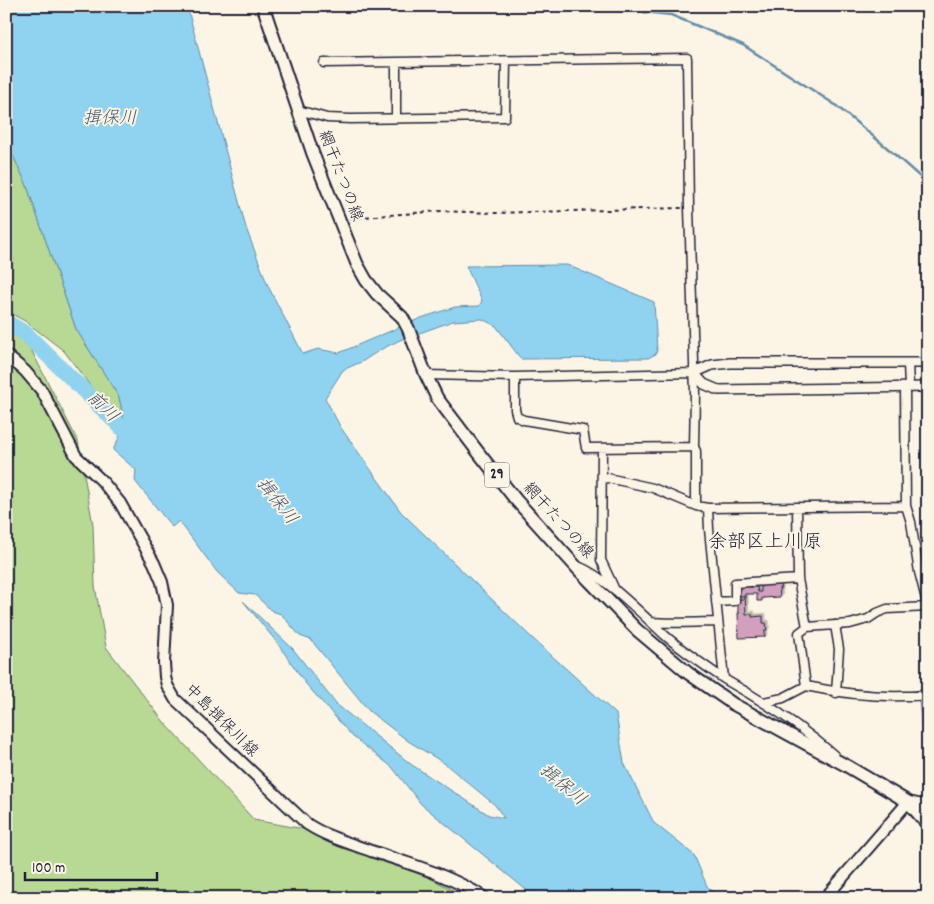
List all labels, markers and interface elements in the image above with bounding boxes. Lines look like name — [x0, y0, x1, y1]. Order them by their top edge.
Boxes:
water label: 揖保川 — [83, 107, 137, 132]
street label: 網干たつの線 — [312, 127, 368, 225]
water label: 前川 — [80, 387, 124, 429]
road number: 29 — [484, 462, 510, 488]
water label: 揖保川 — [250, 473, 302, 531]
street label: 網干たつの線 — [517, 478, 599, 564]
district label: 余部区上川原 — [708, 530, 822, 557]
street label: 中島揖保川線 — [179, 679, 263, 763]
water label: 揖保川 — [533, 759, 591, 813]
scale bar — [25, 849, 158, 881]
text: 100 m — [32, 858, 65, 880]

